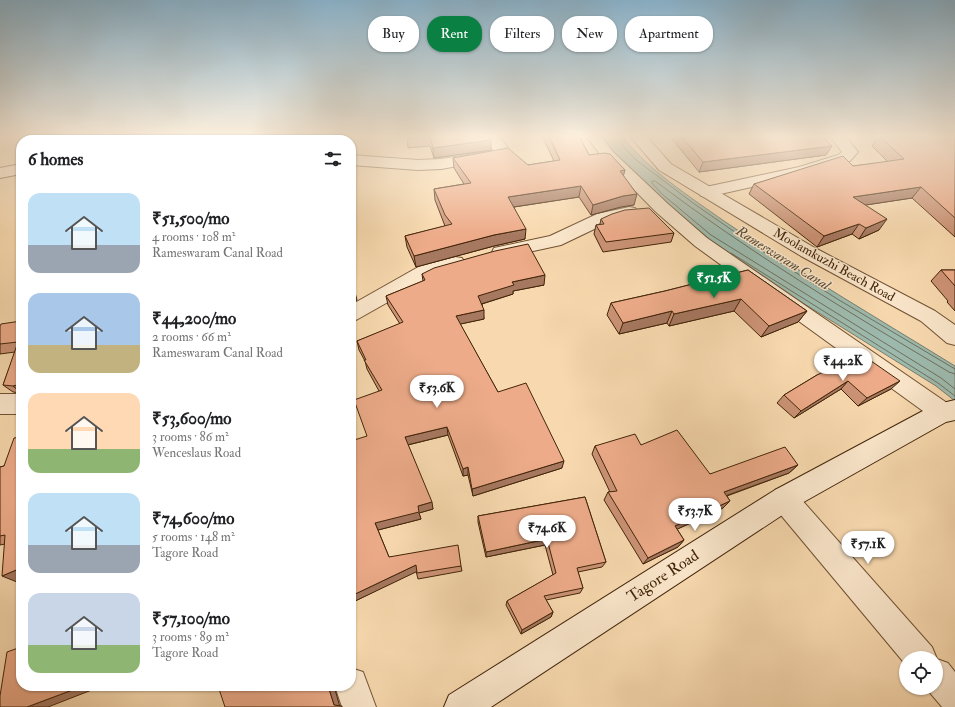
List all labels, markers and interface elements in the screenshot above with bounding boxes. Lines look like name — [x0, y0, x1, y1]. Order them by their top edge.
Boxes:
chip: Buy — [368, 16, 419, 52]
chip: Rent — [427, 16, 482, 52]
chip: Filters — [490, 16, 554, 52]
chip: New — [562, 16, 617, 52]
chip: Apartment — [625, 16, 713, 52]
icon: filters — [322, 148, 344, 170]
text: 6 homes — [28, 149, 83, 170]
text: ₹51,500/mo — [152, 208, 230, 229]
icon: home — [60, 209, 108, 257]
water label: Rameswaram Canal — [732, 222, 835, 295]
street label: Moolamkuzhi Beach Road — [770, 225, 898, 305]
text: 4 rooms · 108 m² — [152, 229, 235, 245]
text: Rameswaram Canal Road — [152, 245, 283, 261]
pin: ₹51.5K — [681, 265, 747, 299]
text: ₹51.5K — [697, 270, 731, 286]
text: ₹44,200/mo — [152, 308, 236, 329]
icon: home — [60, 309, 108, 357]
text: 2 rooms · 66 m² — [152, 329, 231, 345]
text: Rameswaram Canal Road — [152, 345, 283, 361]
pin: ₹44.2K — [810, 348, 876, 382]
text: ₹44.2K — [823, 353, 863, 369]
pin: ₹53.6K — [404, 375, 470, 409]
text: ₹53.6K — [419, 380, 455, 396]
text: ₹53,600/mo — [152, 408, 231, 429]
icon: home — [60, 409, 108, 457]
text: 3 rooms · 86 m² — [152, 429, 229, 445]
text: Wenceslaus Road — [152, 445, 241, 461]
pin: ₹53.7K — [662, 498, 728, 532]
text: ₹53.7K — [677, 503, 713, 519]
text: ₹74,600/mo — [152, 508, 234, 529]
icon: home — [60, 509, 108, 557]
pin: ₹74.6K — [514, 515, 580, 549]
text: ₹74.6K — [528, 520, 566, 536]
text: 5 rooms · 148 m² — [152, 529, 235, 545]
pin: ₹57.1K — [835, 531, 901, 565]
text: ₹57.1K — [850, 536, 886, 552]
text: Tagore Road — [152, 545, 218, 561]
street label: Tagore Road — [623, 545, 703, 607]
text: ₹57,100/mo — [152, 608, 230, 629]
icon: home — [60, 609, 108, 657]
text: 3 rooms · 89 m² — [152, 629, 229, 645]
text: Tagore Road — [152, 645, 218, 661]
map controls — [899, 651, 943, 695]
button: locate — [899, 651, 943, 695]

